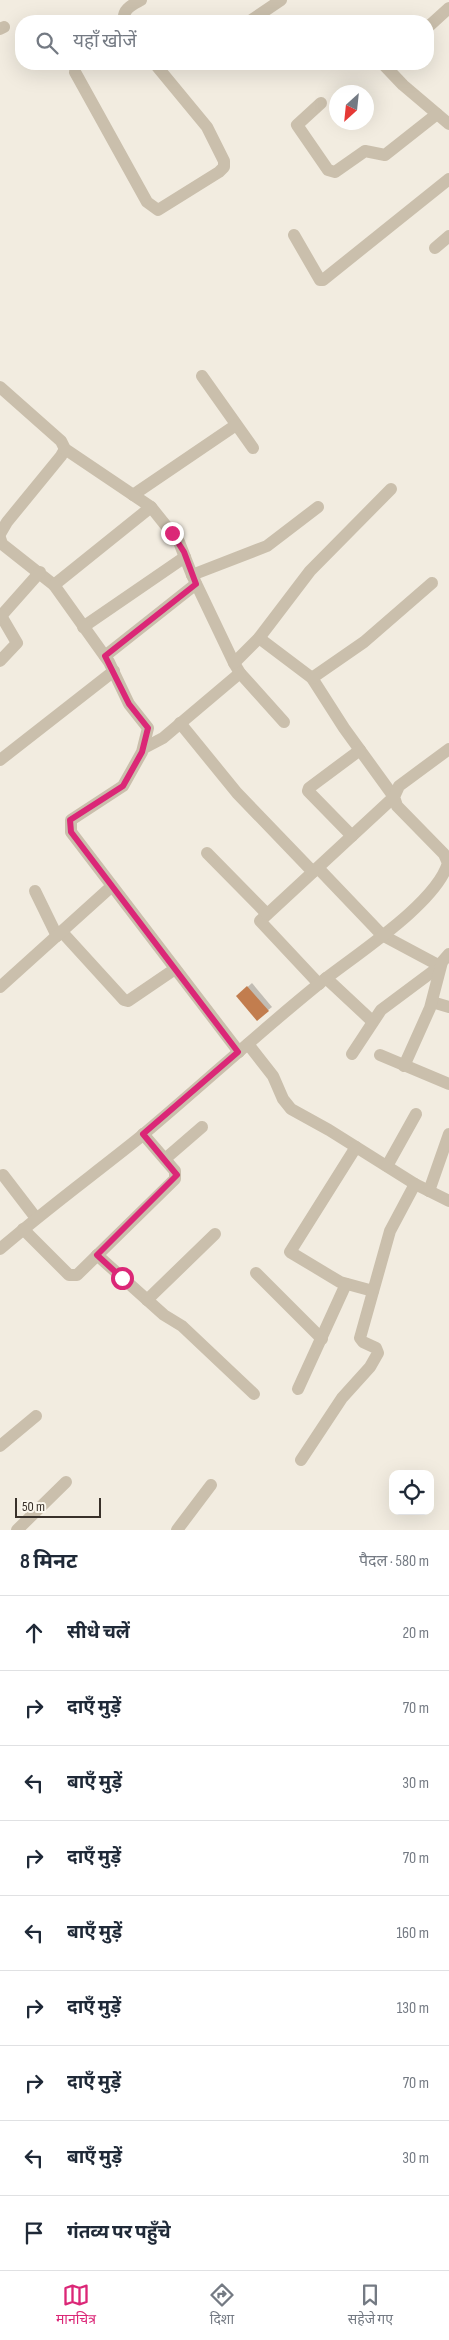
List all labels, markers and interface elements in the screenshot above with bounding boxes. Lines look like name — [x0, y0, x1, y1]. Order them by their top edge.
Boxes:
search box — [15, 15, 434, 70]
icon: search — [33, 29, 61, 57]
text: यहाँ खोजें — [73, 30, 137, 53]
north arrow — [329, 85, 374, 130]
route end — [161, 522, 184, 545]
route start — [111, 1267, 134, 1290]
map controls — [389, 1470, 434, 1515]
button: locate — [389, 1470, 434, 1515]
scale bar — [15, 1495, 101, 1518]
text: 50 m — [22, 1498, 45, 1515]
text: 8 मिनट — [20, 1549, 77, 1574]
text: पैदल · 580 m — [359, 1552, 429, 1571]
icon: ahead — [20, 1619, 48, 1647]
text: सीधे चलें — [67, 1621, 130, 1644]
text: 20 m — [402, 1624, 429, 1643]
icon: right — [20, 1694, 48, 1722]
text: दाएँ मुड़ें — [67, 1696, 121, 1719]
text: 70 m — [403, 1699, 429, 1718]
icon: left — [20, 1769, 48, 1797]
text: बाएँ मुड़ें — [67, 1771, 122, 1794]
text: 30 m — [402, 1774, 429, 1793]
icon: right — [20, 1844, 48, 1872]
text: दाएँ मुड़ें — [67, 1846, 121, 1869]
text: 70 m — [403, 1849, 429, 1868]
icon: left — [20, 1919, 48, 1947]
text: बाएँ मुड़ें — [67, 1921, 122, 1944]
text: 160 m — [396, 1924, 429, 1943]
icon: right — [20, 1994, 48, 2022]
text: दाएँ मुड़ें — [67, 1996, 121, 2019]
text: 130 m — [397, 1999, 429, 2018]
icon: right — [20, 2069, 48, 2097]
text: दाएँ मुड़ें — [67, 2071, 121, 2094]
text: 70 m — [403, 2074, 429, 2093]
icon: left — [20, 2144, 48, 2172]
text: बाएँ मुड़ें — [67, 2146, 122, 2169]
text: 30 m — [402, 2149, 429, 2168]
icon: arrive — [20, 2219, 48, 2247]
text: गंतव्य पर पहुँचे — [67, 2221, 171, 2244]
tab: मानचित्र — [56, 2281, 96, 2330]
tab: दिशा — [208, 2281, 236, 2330]
tab: सहेजे गए — [348, 2281, 393, 2330]

